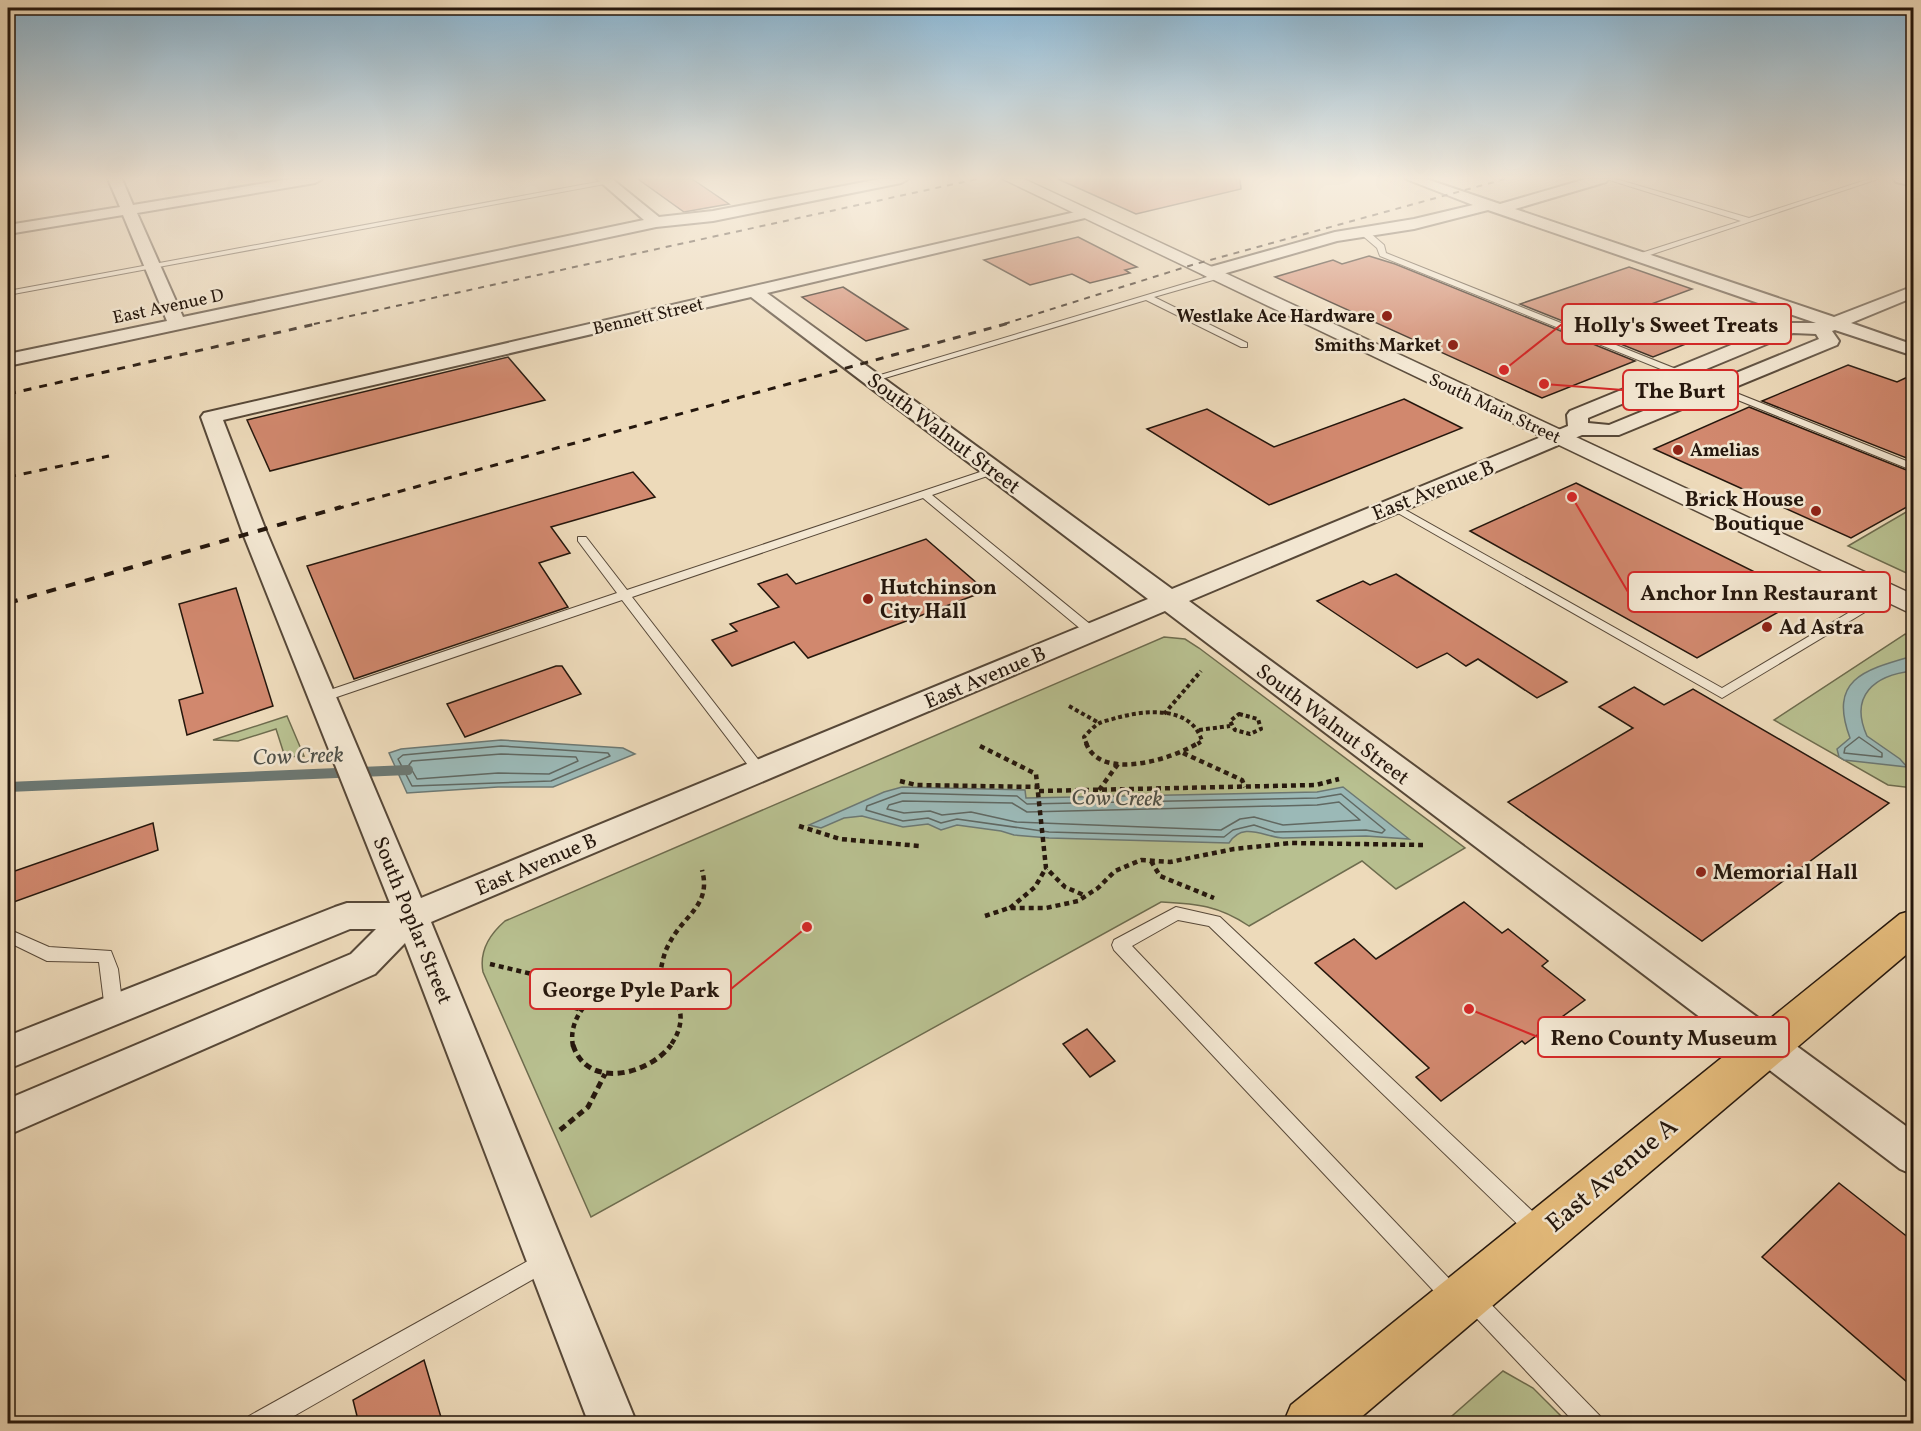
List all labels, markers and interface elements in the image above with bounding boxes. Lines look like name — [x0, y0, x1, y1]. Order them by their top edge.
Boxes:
street label: East Avenue D — [110, 283, 226, 331]
street label: Bennett Street — [590, 293, 706, 342]
callout: Holly's Sweet Treats — [1562, 304, 1791, 344]
place label: Westlake Ace Hardware — [1177, 305, 1375, 330]
marker: Westlake Ace Hardware — [1380, 309, 1394, 323]
text: Holly's Sweet Treats — [1574, 311, 1778, 342]
place label: Smiths Market — [1314, 334, 1441, 359]
marker: Smiths Market — [1446, 338, 1460, 352]
street label: South Walnut Street — [860, 367, 1026, 502]
street label: South Main Street — [1424, 368, 1564, 451]
callout: The Burt — [1623, 370, 1738, 410]
text: The Burt — [1635, 377, 1725, 408]
place label: Amelias — [1690, 439, 1760, 464]
marker: Amelias — [1671, 443, 1685, 457]
street label: East Avenue B — [1368, 454, 1499, 529]
place label: Brick House Boutique — [1685, 486, 1804, 539]
marker: Brick House Boutique — [1809, 504, 1823, 518]
callout: Anchor Inn Restaurant — [1628, 572, 1890, 612]
place label: Hutchinson City Hall — [880, 574, 997, 627]
text: Anchor Inn Restaurant — [1640, 579, 1878, 610]
marker: Hutchinson City Hall — [861, 592, 875, 606]
place label: Ad Astra — [1779, 614, 1864, 643]
marker: Ad Astra — [1760, 620, 1774, 634]
street label: East Avenue B — [920, 640, 1051, 717]
street label: South Walnut Street — [1249, 658, 1415, 793]
water label: Cow Creek — [252, 740, 344, 775]
water label: Cow Creek — [1071, 783, 1163, 816]
street label: East Avenue B — [471, 827, 602, 904]
street label: South Poplar Street — [365, 832, 458, 1009]
place label: Memorial Hall — [1713, 859, 1858, 888]
marker: Memorial Hall — [1694, 865, 1708, 879]
callout: George Pyle Park — [530, 969, 731, 1009]
text: George Pyle Park — [543, 976, 719, 1007]
callout: Reno County Museum — [1538, 1017, 1789, 1057]
text: Reno County Museum — [1551, 1024, 1777, 1055]
street label: East Avenue A — [1538, 1109, 1686, 1242]

